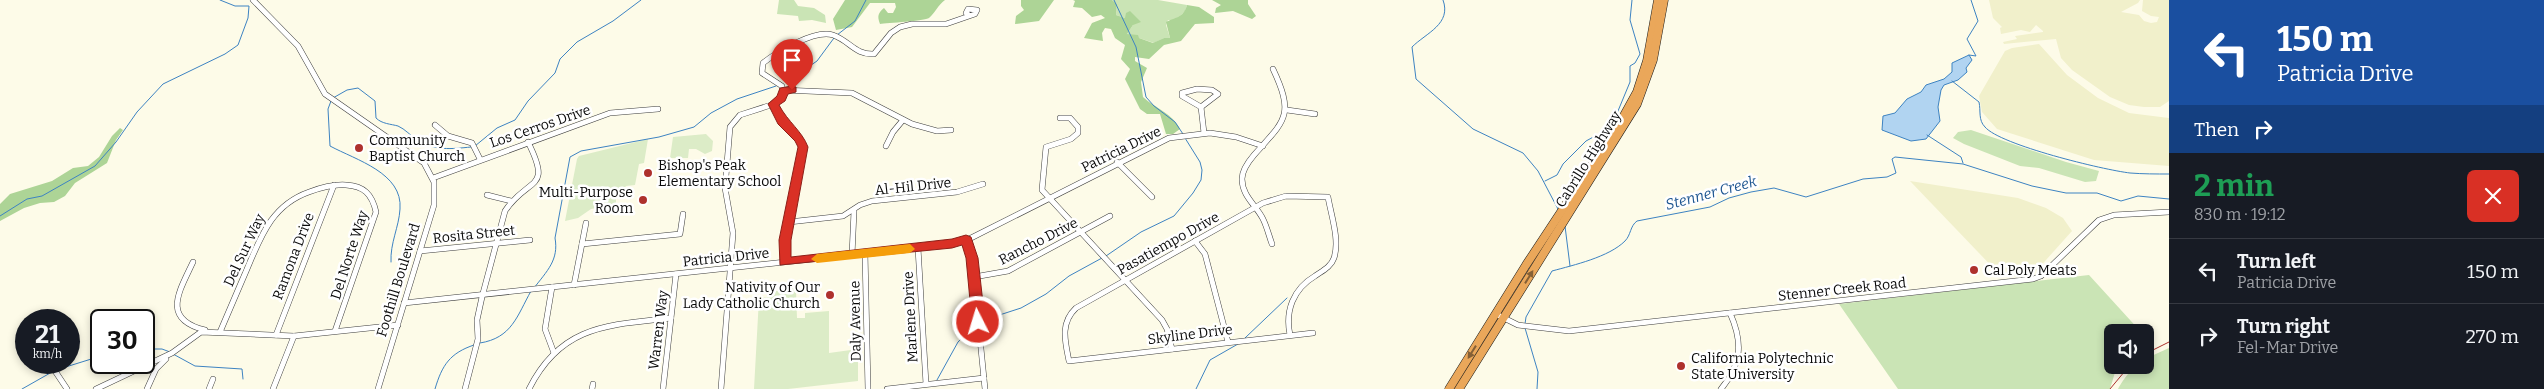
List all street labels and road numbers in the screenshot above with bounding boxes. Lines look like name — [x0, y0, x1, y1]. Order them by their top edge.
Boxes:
street label: Los Cerros Drive — [488, 101, 593, 152]
street label: Cabrillo Highway — [1552, 107, 1625, 211]
street label: Patricia Drive — [1078, 123, 1164, 176]
street label: Al-Hil Drive — [874, 174, 952, 199]
street label: Del Norte Way — [327, 208, 372, 302]
street label: Pasatiempo Drive — [1114, 208, 1222, 278]
street label: Ramona Drive — [269, 210, 318, 302]
street label: Del Sur Way — [220, 211, 269, 289]
street label: Rancho Drive — [996, 214, 1081, 269]
street label: Foothill Boulevard — [373, 221, 424, 339]
street label: Rosita Street — [432, 222, 516, 247]
street label: Patricia Drive — [682, 245, 770, 270]
street label: Marlene Drive — [900, 271, 921, 363]
street label: Stenner Creek Road — [1777, 274, 1907, 305]
street label: Daly Avenue — [846, 281, 865, 361]
street label: Warren Way — [645, 289, 672, 371]
street label: Skyline Drive — [1147, 321, 1234, 348]

